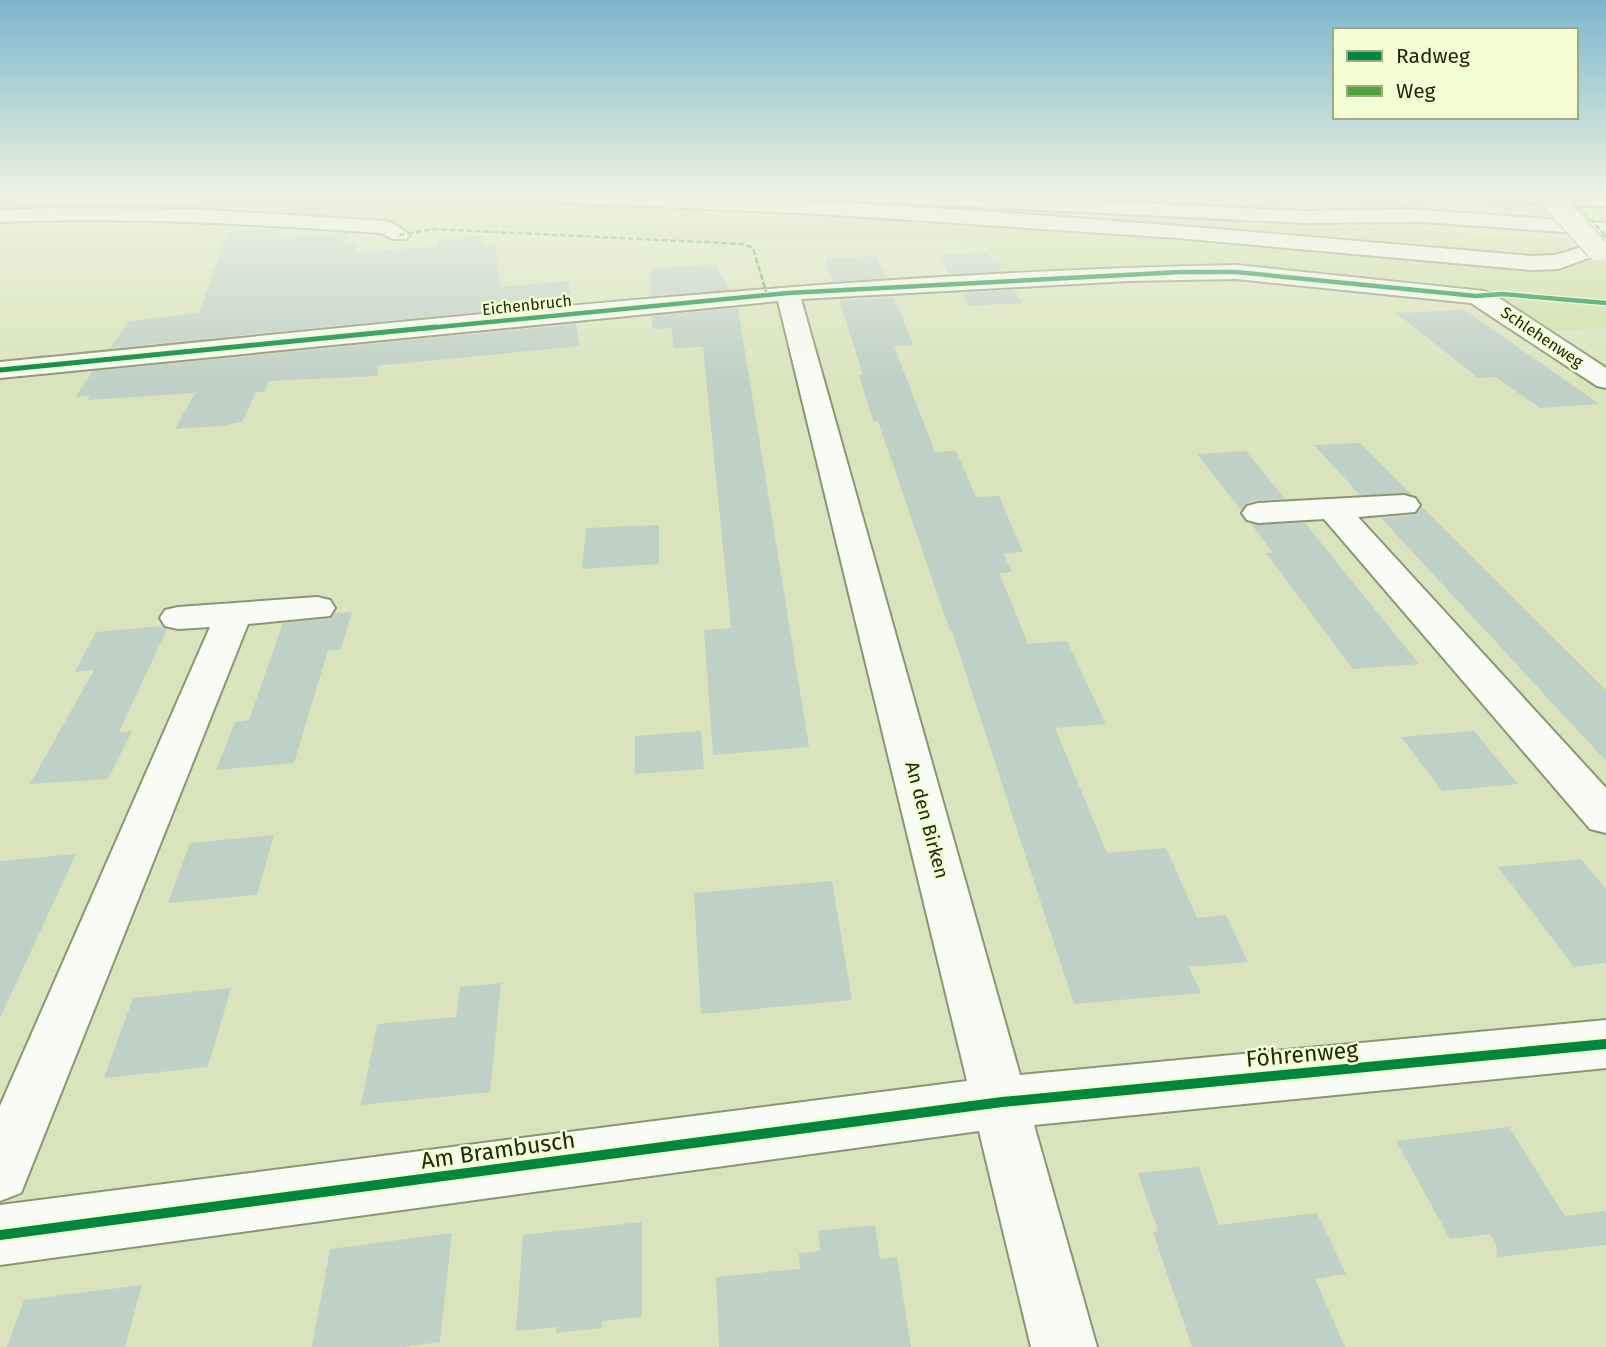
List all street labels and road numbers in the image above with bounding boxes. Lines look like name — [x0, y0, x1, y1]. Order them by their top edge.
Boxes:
street label: Eichenbruch — [481, 291, 573, 319]
street label: Schlehenweg — [1497, 303, 1587, 372]
street label: An den Birken — [900, 759, 954, 881]
street label: Föhrenweg — [1245, 1035, 1359, 1073]
street label: Am Brambusch — [419, 1125, 577, 1175]

